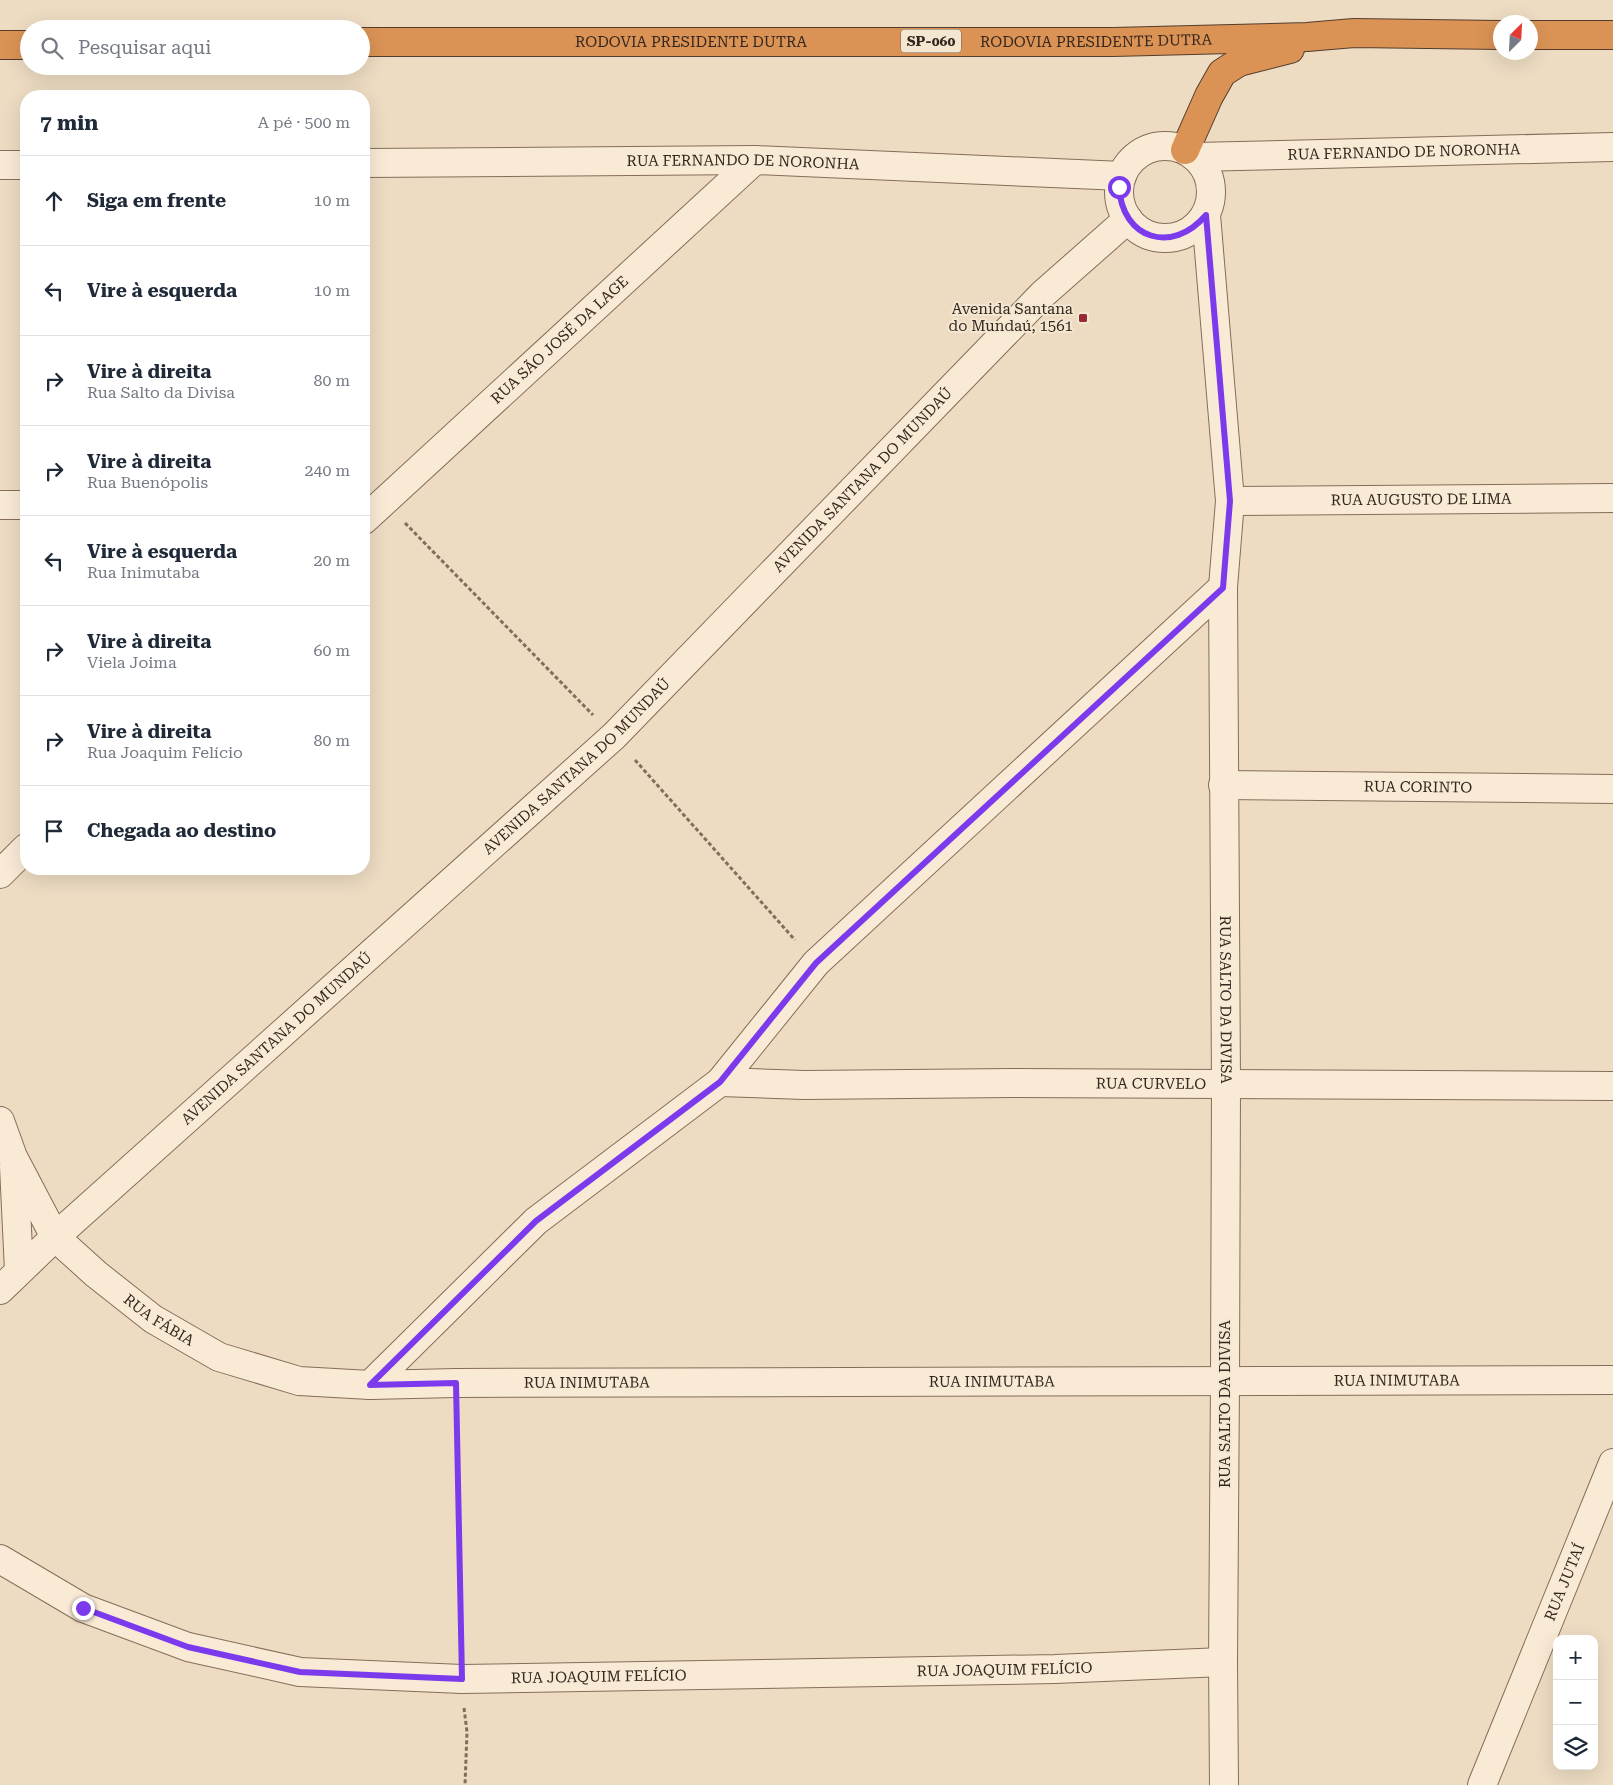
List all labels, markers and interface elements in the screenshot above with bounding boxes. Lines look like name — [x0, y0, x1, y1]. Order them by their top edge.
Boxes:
north arrow — [1493, 15, 1538, 60]
search box — [20, 20, 370, 75]
road number: SP-060 — [901, 29, 961, 52]
street label: RODOVIA PRESIDENTE DUTRA — [980, 30, 1213, 51]
street label: RODOVIA PRESIDENTE DUTRA — [575, 33, 808, 51]
icon: search — [38, 34, 66, 62]
text: Pesquisar aqui — [78, 36, 211, 59]
text: 7 min — [40, 111, 98, 135]
text: A pé · 500 m — [258, 113, 350, 132]
street label: RUA FERNANDO DE NORONHA — [1287, 140, 1521, 164]
street label: RUA FERNANDO DE NORONHA — [626, 151, 860, 174]
route start — [1108, 176, 1131, 199]
icon: ahead — [40, 187, 68, 215]
text: Siga em frente — [87, 189, 226, 212]
text: 10 m — [313, 191, 350, 210]
street label: RUA SÃO JOSÉ DA LAGE — [487, 272, 632, 408]
icon: left — [40, 277, 68, 305]
text: Vire à esquerda — [87, 279, 237, 302]
text: 10 m — [313, 281, 350, 300]
place label: Avenida Santana do Mundaú, 1561 — [949, 300, 1073, 335]
marker: Avenida Santana do Mundaú, 1561 — [1077, 312, 1089, 324]
text: Vire à direita — [87, 360, 211, 383]
icon: right — [40, 367, 68, 395]
text: 80 m — [313, 371, 350, 390]
text: Rua Salto da Divisa — [87, 383, 235, 402]
street label: AVENIDA SANTANA DO MUNDAÚ — [769, 383, 956, 576]
text: Vire à direita — [87, 450, 211, 473]
icon: right — [40, 457, 68, 485]
text: 240 m — [304, 461, 350, 480]
text: Rua Buenópolis — [87, 473, 208, 492]
street label: RUA AUGUSTO DE LIMA — [1331, 490, 1512, 509]
text: Vire à esquerda — [87, 540, 237, 563]
icon: left — [40, 547, 68, 575]
text: 20 m — [313, 551, 350, 570]
text: Rua Inimutaba — [87, 563, 200, 582]
text: Vire à direita — [87, 630, 211, 653]
icon: right — [40, 637, 68, 665]
text: 60 m — [313, 641, 350, 660]
text: Viela Joima — [87, 653, 177, 672]
street label: AVENIDA SANTANA DO MUNDAÚ — [479, 674, 674, 858]
text: Vire à direita — [87, 720, 211, 743]
icon: right — [40, 727, 68, 755]
text: 80 m — [313, 731, 350, 750]
text: Rua Joaquim Felício — [87, 743, 243, 762]
street label: RUA CORINTO — [1364, 777, 1472, 797]
icon: arrive — [40, 817, 68, 845]
text: Chegada ao destino — [87, 819, 276, 842]
street label: RUA SALTO DA DIVISA — [1216, 916, 1235, 1084]
street label: AVENIDA SANTANA DO MUNDAÚ — [178, 948, 376, 1128]
street label: RUA CURVELO — [1096, 1074, 1206, 1093]
street label: RUA FÁBIA — [120, 1290, 198, 1350]
street label: RUA SALTO DA DIVISA — [1216, 1319, 1234, 1488]
street label: RUA INIMUTABA — [1334, 1371, 1460, 1390]
street label: RUA INIMUTABA — [929, 1372, 1055, 1391]
street label: RUA INIMUTABA — [524, 1373, 650, 1392]
street label: RUA JUTAÍ — [1541, 1541, 1588, 1624]
route end — [72, 1597, 95, 1620]
map controls — [1553, 1635, 1598, 1770]
button: + — [1553, 1635, 1598, 1680]
street label: RUA JOAQUIM FELÍCIO — [917, 1658, 1093, 1680]
street label: RUA JOAQUIM FELÍCIO — [511, 1666, 687, 1687]
button: − — [1553, 1680, 1598, 1725]
button: layers — [1553, 1725, 1598, 1770]

